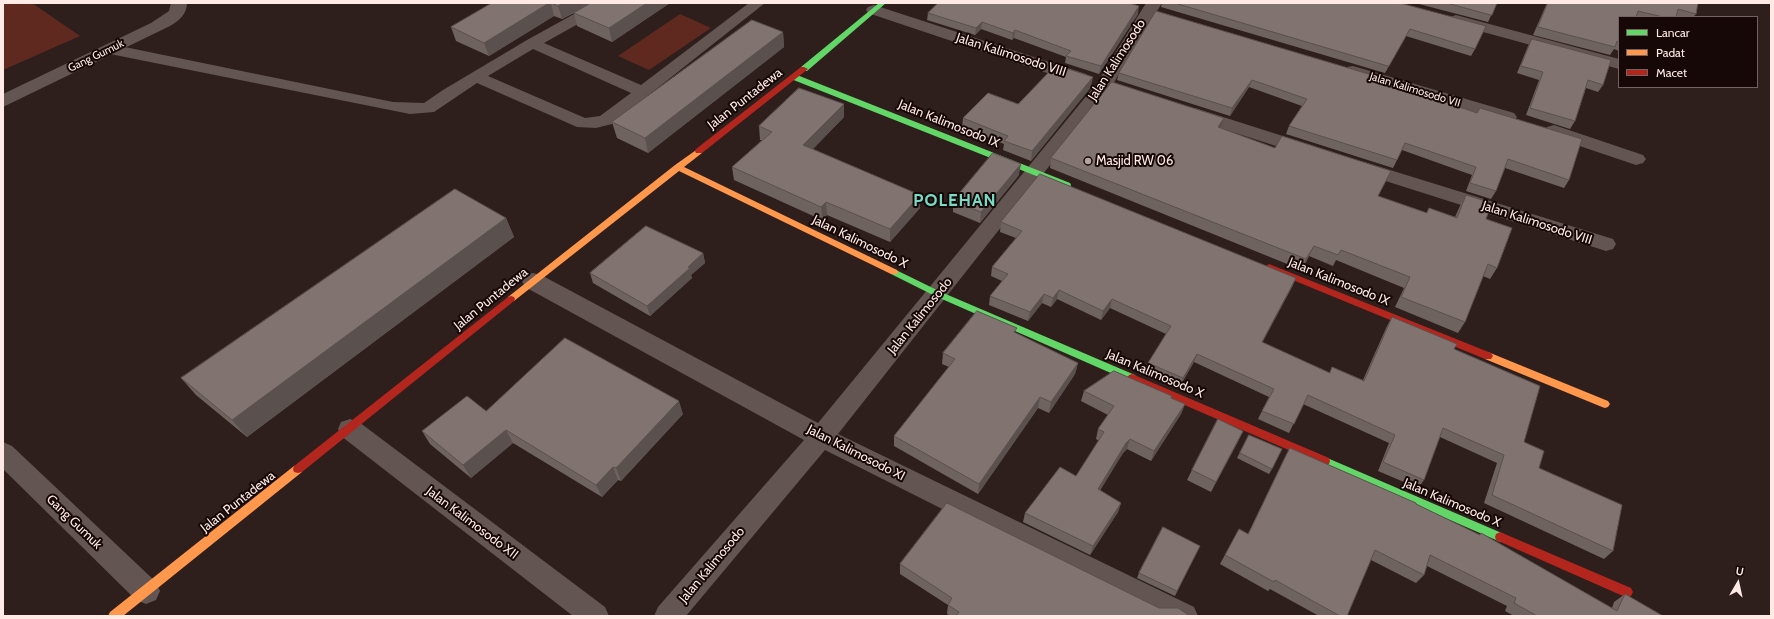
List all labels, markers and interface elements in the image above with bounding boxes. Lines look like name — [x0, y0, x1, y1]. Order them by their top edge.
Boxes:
street label: Jalan Kalimosodo — [1085, 16, 1149, 104]
legend — [1618, 16, 1758, 88]
text: Lancar — [1656, 25, 1689, 40]
street label: Jalan Kalimosodo VIII — [954, 30, 1068, 80]
street label: Gang Gumuk — [66, 37, 126, 75]
text: Padat — [1656, 45, 1685, 60]
street label: Jalan Puntadewa — [705, 65, 785, 133]
text: Macet — [1656, 65, 1687, 80]
street label: Jalan Kalimosodo VII — [1368, 70, 1462, 110]
street label: Jalan Kalimosodo IX — [896, 97, 1002, 151]
place label: Masjid RW 06 — [1096, 153, 1173, 169]
marker: Masjid RW 06 — [1083, 156, 1093, 166]
district label: POLEHAN — [913, 191, 997, 211]
street label: Jalan Kalimosodo VIII — [1480, 198, 1594, 248]
street label: Jalan Kalimosodo X — [810, 212, 910, 272]
street label: Jalan Kalimosodo IX — [1286, 255, 1392, 309]
street label: Jalan Puntadewa — [451, 265, 531, 333]
street label: Jalan Kalimosodo — [884, 275, 956, 357]
street label: Jalan Kalimosodo X — [1104, 346, 1206, 402]
street label: Jalan Kalimosodo XI — [804, 422, 908, 484]
street label: Jalan Puntadewa — [198, 468, 278, 536]
street label: Jalan Kalimosodo X — [1401, 475, 1503, 531]
street label: Jalan Kalimosodo XII — [423, 483, 521, 563]
street label: Gang Gumuk — [43, 492, 105, 552]
street label: Jalan Kalimosodo — [676, 524, 748, 606]
north arrow — [1718, 563, 1758, 603]
text: U — [1735, 564, 1745, 579]

